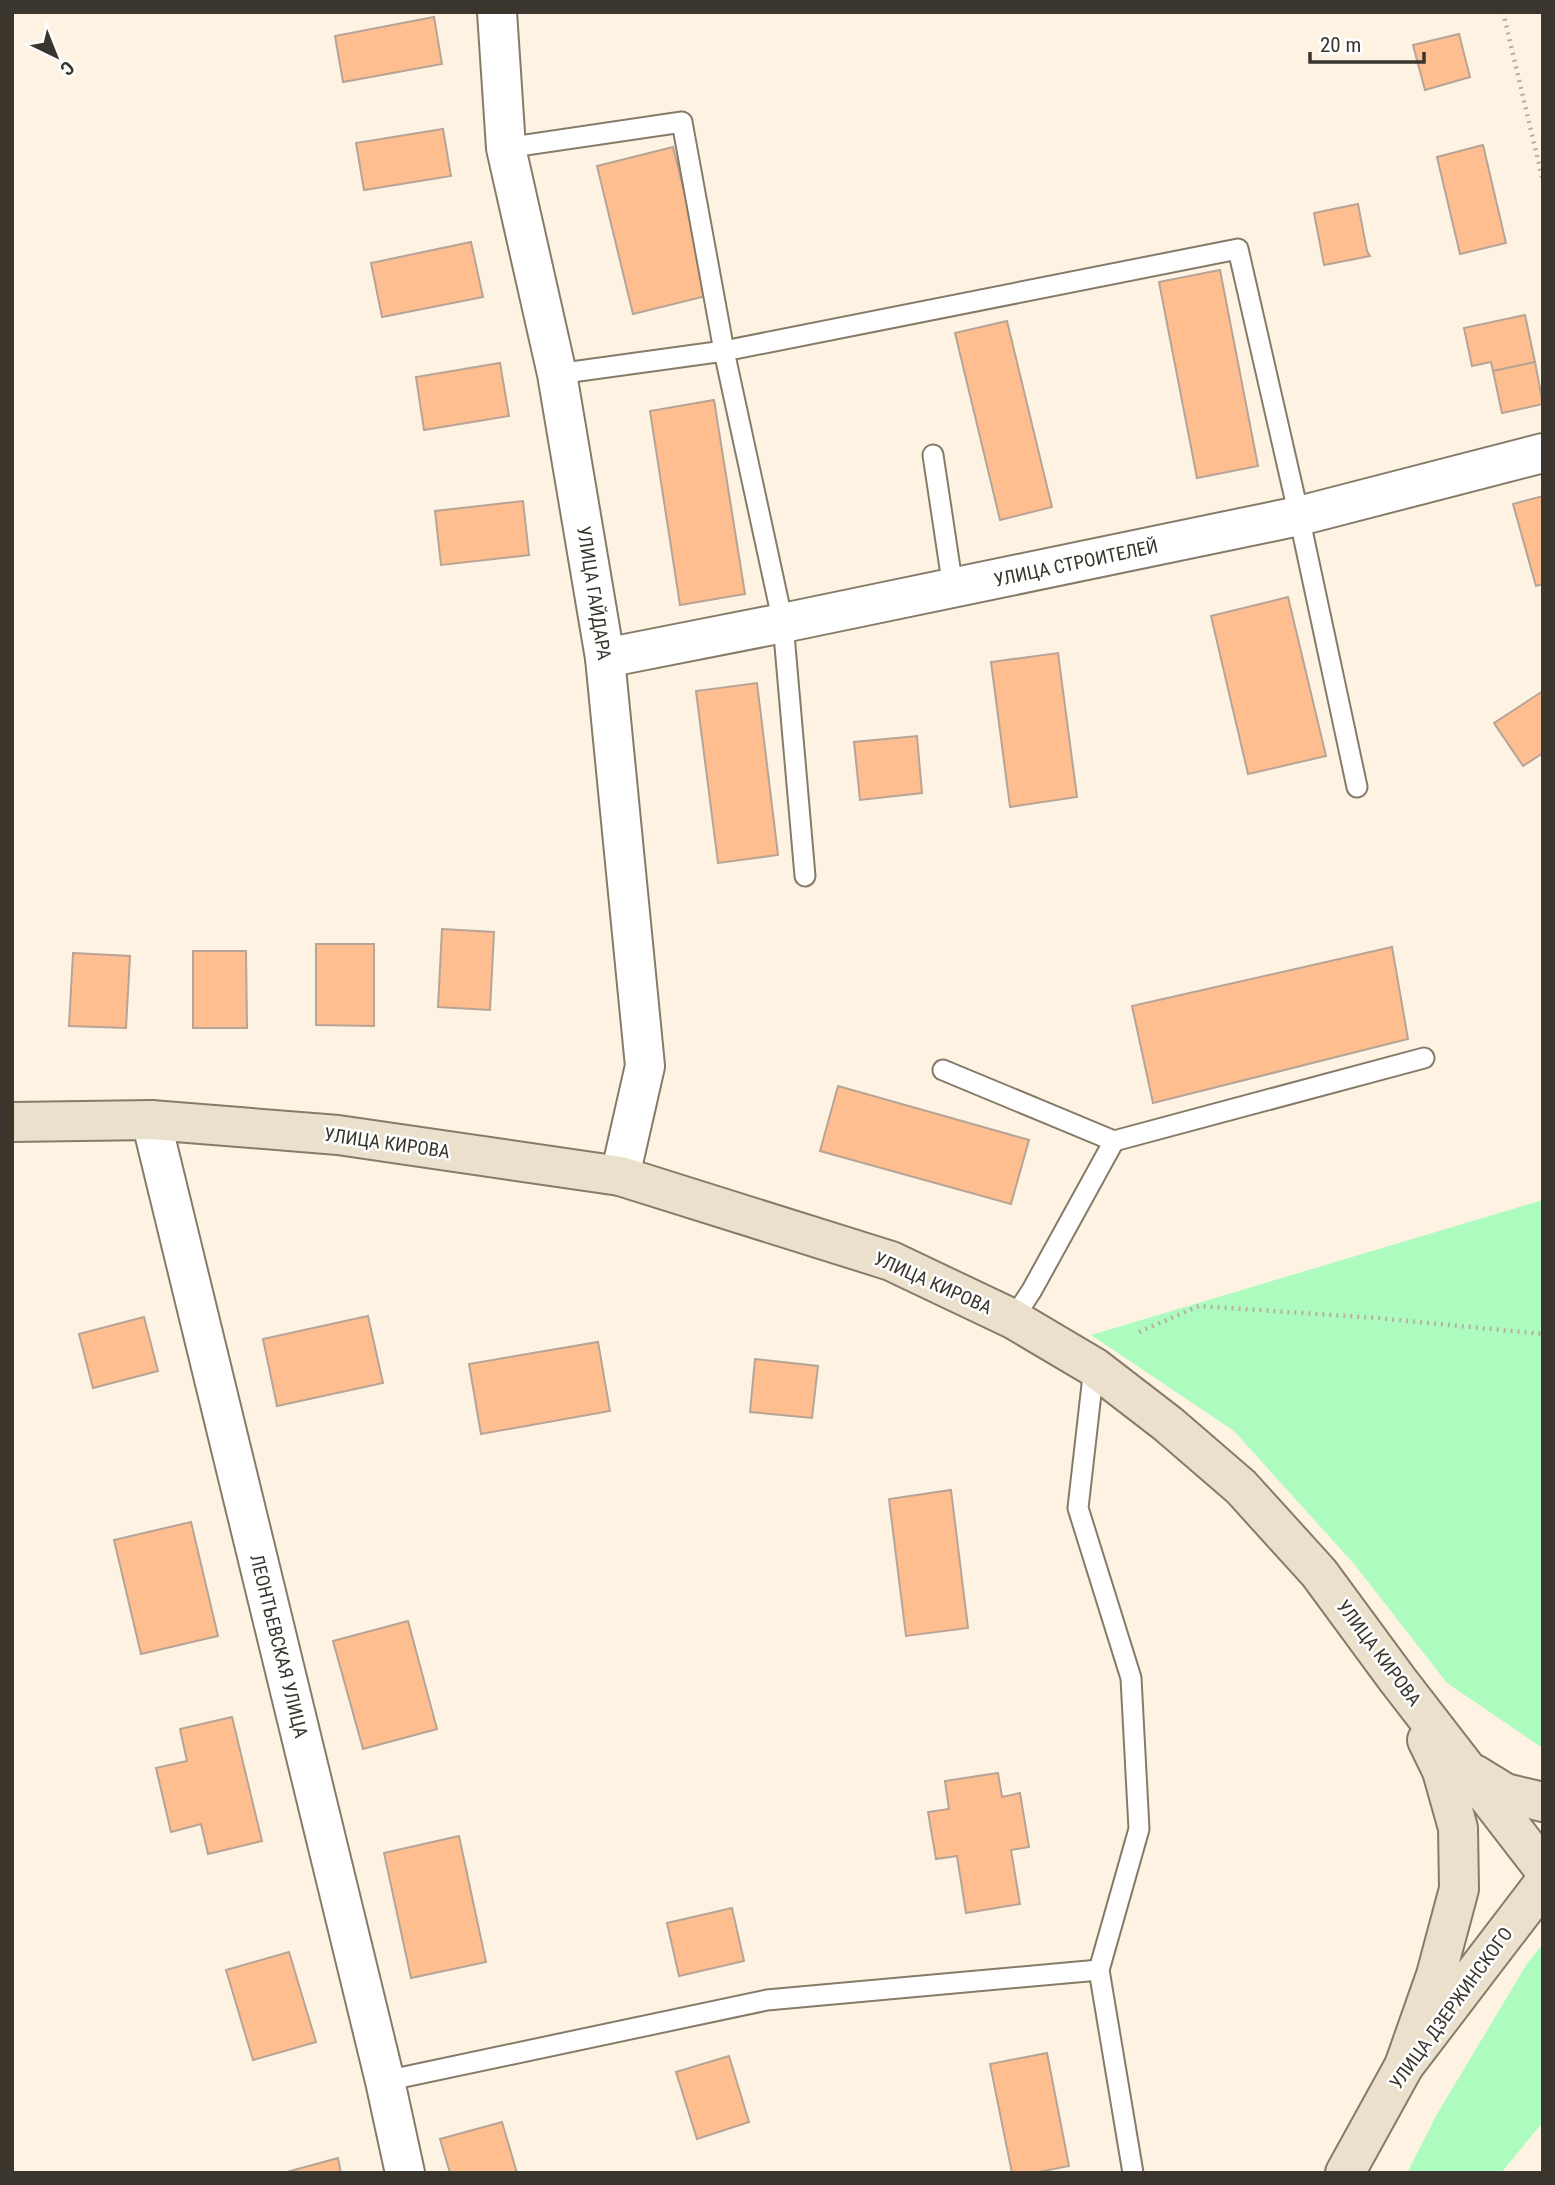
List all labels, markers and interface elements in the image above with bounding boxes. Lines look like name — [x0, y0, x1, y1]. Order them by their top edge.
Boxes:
north arrow — [21, 21, 91, 91]
scale bar — [1310, 21, 1424, 65]
text: 20 m — [1320, 33, 1361, 57]
text: С — [55, 56, 79, 80]
street label: УЛИЦА ГАЙДАРА — [572, 524, 616, 662]
street label: УЛИЦА СТРОИТЕЛЕЙ — [992, 534, 1160, 592]
street label: УЛИЦА КИРОВА — [323, 1123, 451, 1163]
street label: УЛИЦА КИРОВА — [870, 1247, 996, 1319]
street label: ЛЕОНТЬЕВСКАЯ УЛИЦА — [245, 1552, 313, 1740]
street label: УЛИЦА КИРОВА — [1332, 1595, 1426, 1711]
street label: УЛИЦА ДЗЕРЖИНСКОГО — [1385, 1923, 1517, 2093]

